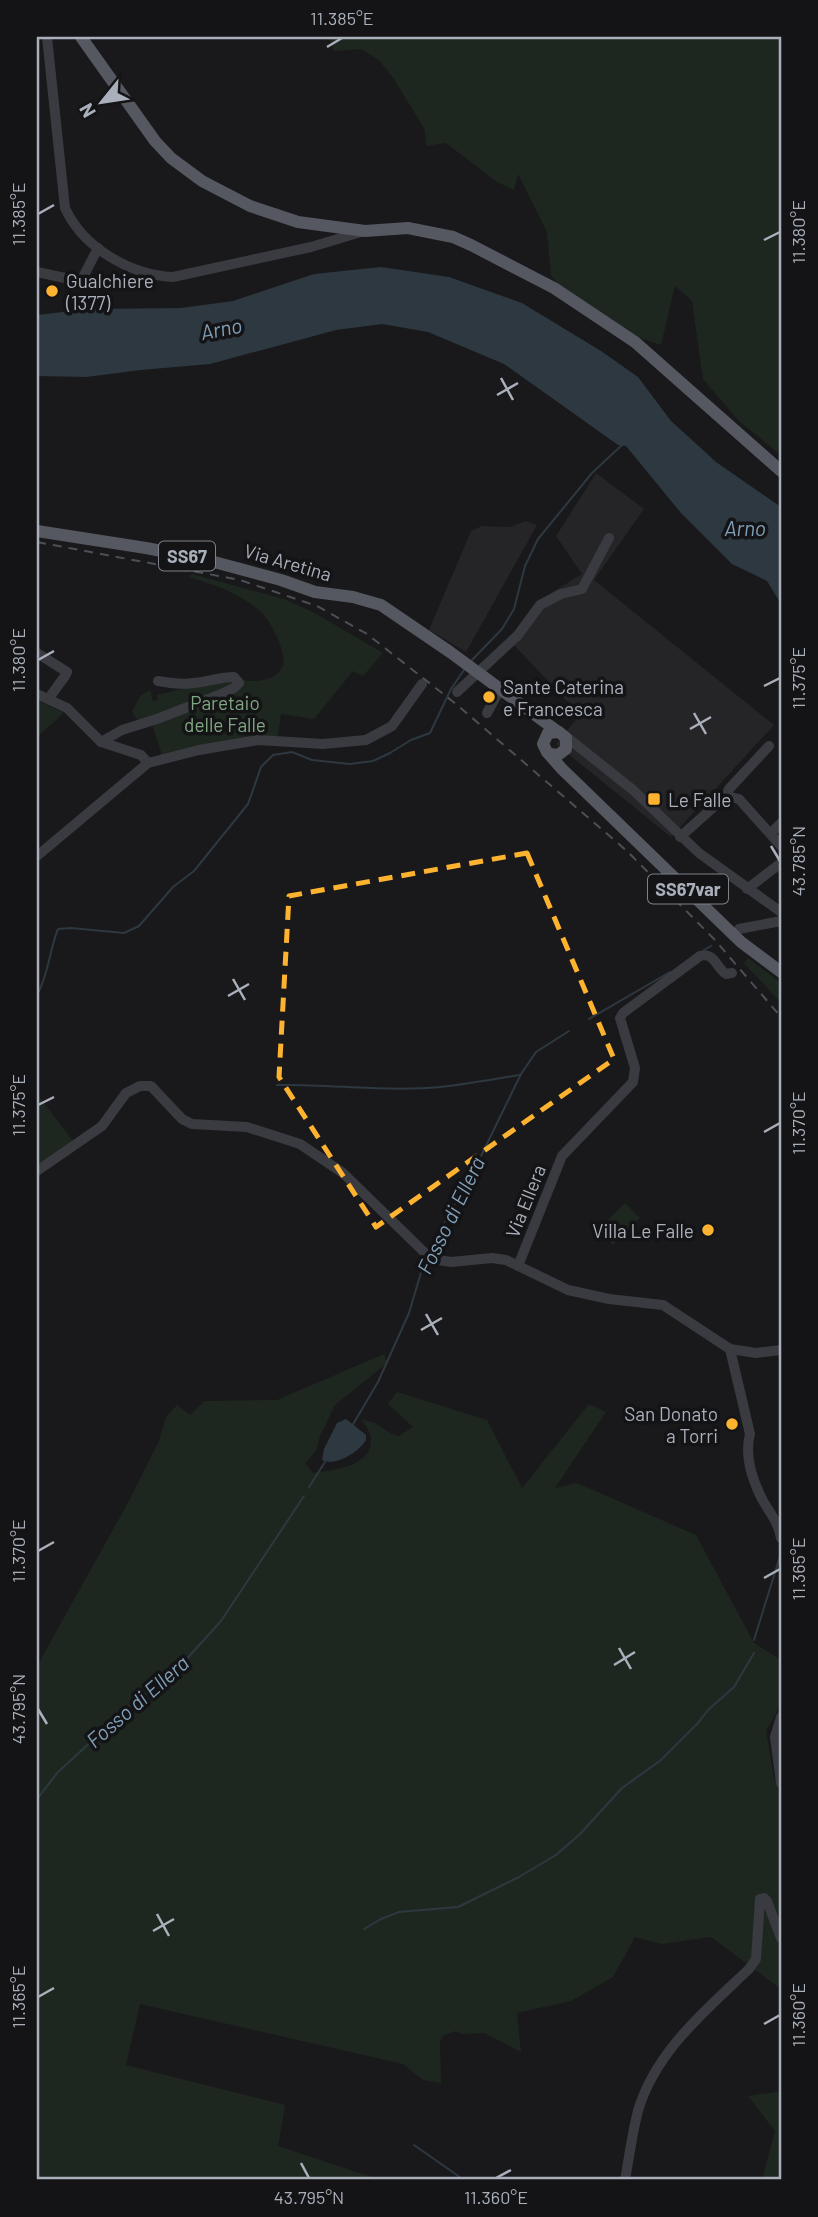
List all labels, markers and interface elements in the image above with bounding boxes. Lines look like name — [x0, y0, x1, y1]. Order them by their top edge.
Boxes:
text: 11.385°E — [310, 7, 374, 29]
north arrow — [66, 66, 136, 136]
text: N — [74, 100, 100, 122]
text: 11.385°E — [7, 182, 29, 246]
text: 11.380°E — [787, 200, 809, 264]
place label: Gualchiere (1377) — [65, 269, 154, 314]
marker: Gualchiere (1377) — [44, 283, 60, 299]
water label: Arno — [198, 312, 244, 344]
water label: Arno — [724, 515, 766, 540]
street label: Via Aretina — [242, 539, 334, 585]
road number: SS67 — [159, 542, 215, 570]
text: 11.380°E — [7, 628, 29, 692]
text: 11.375°E — [787, 647, 809, 709]
place label: Sante Caterina e Francesca — [503, 675, 624, 720]
marker: Sante Caterina e Francesca — [481, 689, 497, 705]
park label: Paretaio delle Falle — [184, 691, 266, 736]
place label: Le Falle — [668, 788, 731, 811]
marker: Le Falle — [646, 791, 662, 807]
text: 43.785°N — [787, 826, 809, 896]
road number: SS67var — [648, 874, 728, 904]
text: 11.375°E — [7, 1074, 29, 1136]
text: 11.370°E — [787, 1091, 809, 1155]
water label: Fosso di Ellera — [411, 1152, 489, 1278]
street label: Via Ellera — [500, 1161, 550, 1241]
place label: Villa Le Falle — [592, 1219, 694, 1242]
marker: Villa Le Falle — [700, 1222, 716, 1238]
place label: San Donato a Torri — [624, 1402, 718, 1447]
marker: San Donato a Torri — [724, 1416, 740, 1432]
text: 11.370°E — [7, 1519, 29, 1583]
text: 11.365°E — [787, 1537, 809, 1601]
water label: Fosso di Ellera — [81, 1650, 193, 1752]
text: 43.795°N — [7, 1674, 29, 1744]
text: 11.365°E — [7, 1965, 29, 2029]
text: 11.360°E — [787, 1983, 809, 2047]
text: 43.795°N — [274, 2186, 344, 2208]
text: 11.360°E — [464, 2186, 528, 2208]

